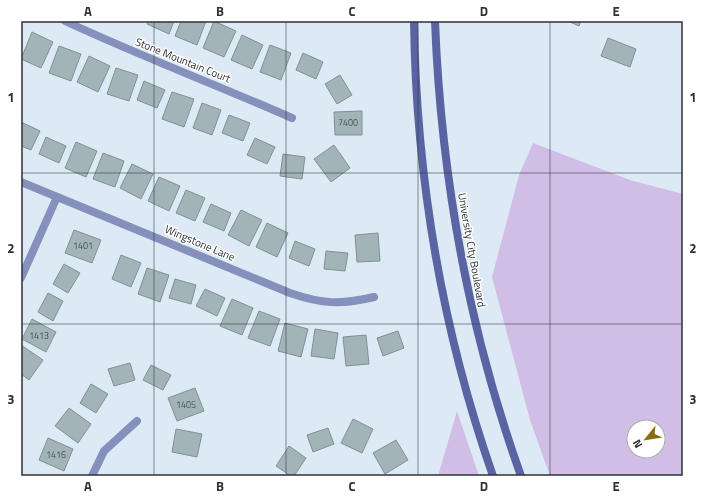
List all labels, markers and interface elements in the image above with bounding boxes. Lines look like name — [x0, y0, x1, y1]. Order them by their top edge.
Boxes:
text: A — [84, 1, 92, 21]
text: B — [216, 1, 224, 21]
text: C — [348, 1, 356, 21]
text: D — [480, 1, 488, 21]
text: E — [612, 1, 620, 21]
street label: Stone Mountain Court — [133, 34, 233, 86]
text: 1 — [7, 87, 15, 107]
text: 1 — [689, 87, 697, 107]
house number: 7400 — [338, 116, 358, 129]
street label: University City Boulevard — [454, 192, 490, 309]
street label: Wingstone Lane — [163, 221, 238, 265]
text: 2 — [7, 238, 15, 258]
text: 2 — [689, 238, 697, 258]
house number: 1401 — [73, 239, 93, 252]
house number: 1413 — [29, 329, 49, 342]
text: 3 — [7, 389, 15, 409]
text: 3 — [689, 389, 697, 409]
house number: 1405 — [176, 398, 196, 411]
north arrow — [626, 419, 666, 459]
text: N — [629, 437, 646, 451]
house number: 1416 — [46, 448, 66, 461]
text: A — [84, 476, 92, 496]
text: B — [216, 476, 224, 496]
text: C — [348, 476, 356, 496]
text: D — [480, 476, 488, 496]
text: E — [612, 476, 620, 496]

